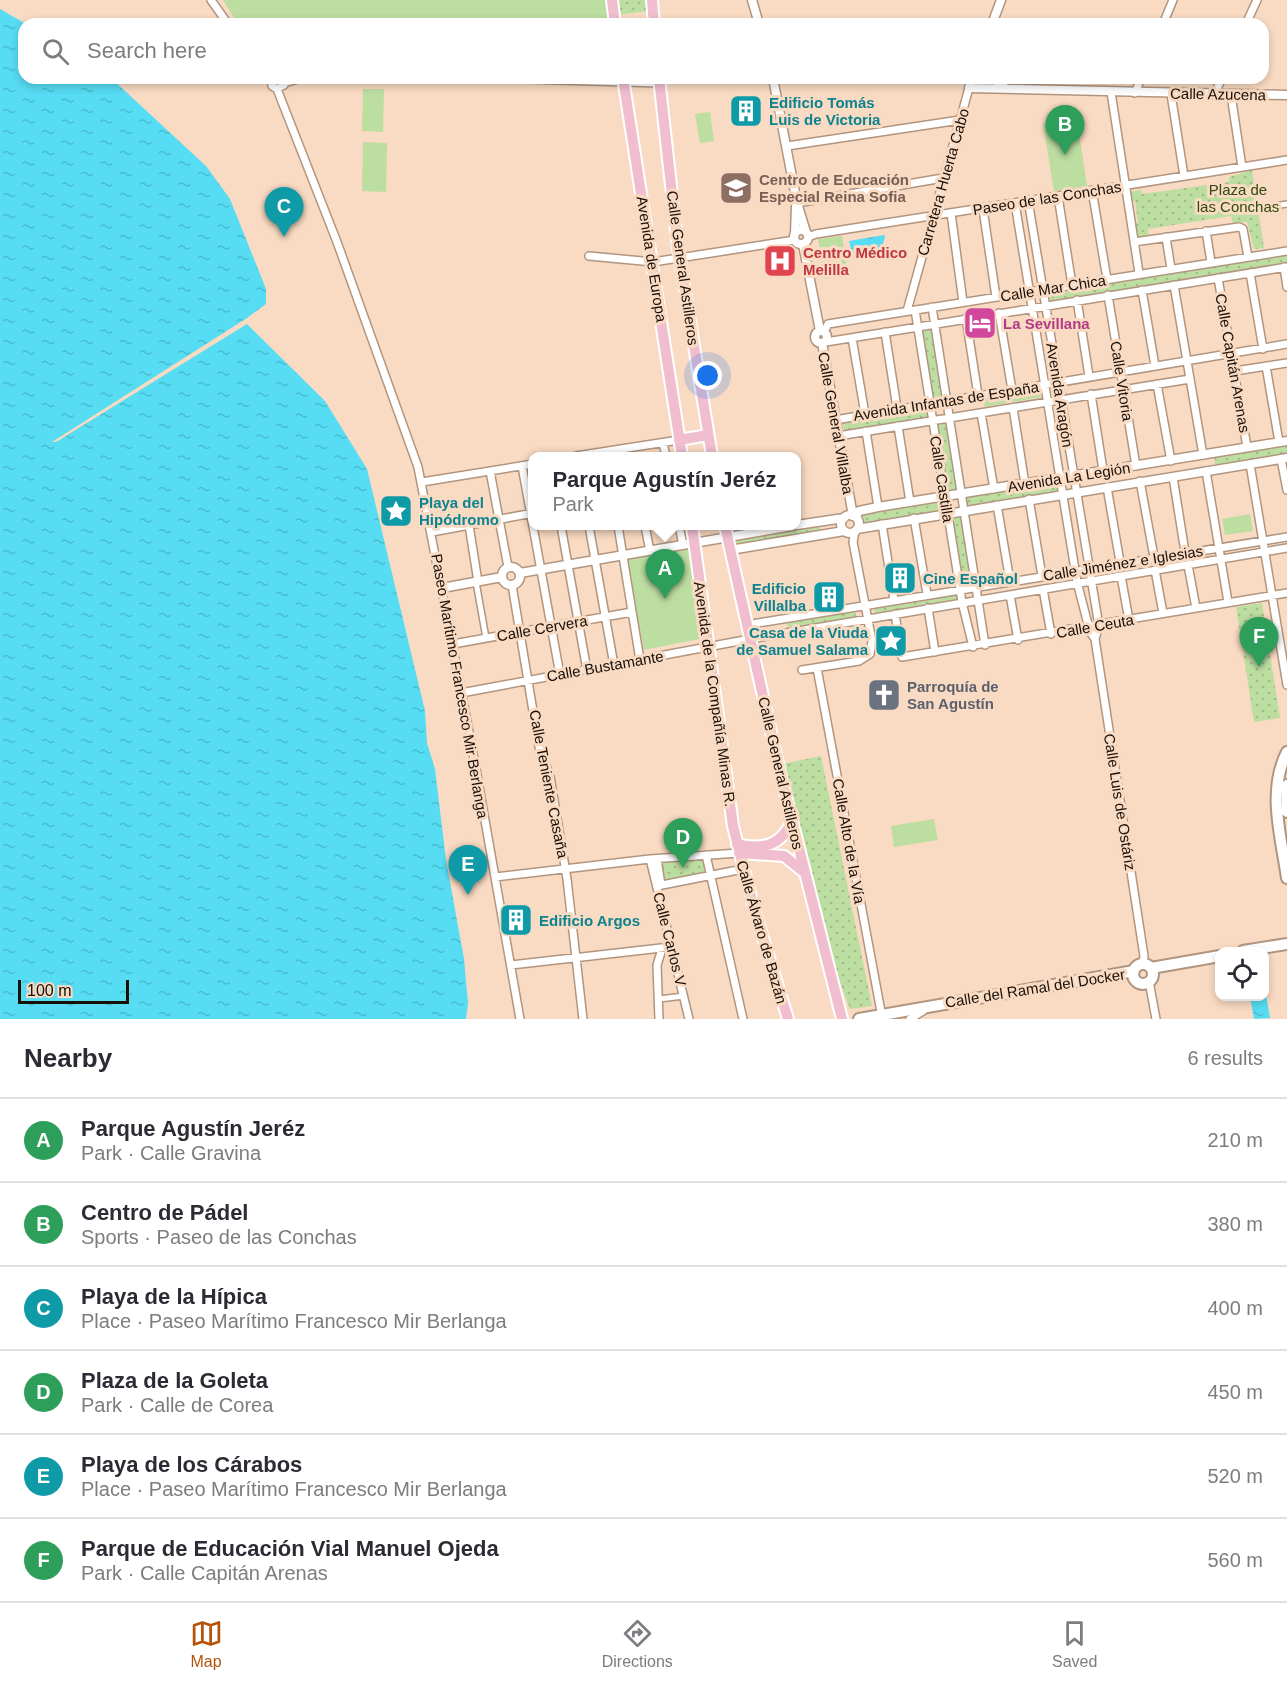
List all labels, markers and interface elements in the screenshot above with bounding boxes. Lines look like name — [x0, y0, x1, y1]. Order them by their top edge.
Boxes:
search box — [18, 18, 1269, 84]
icon: search — [39, 35, 72, 68]
text: Search here — [87, 38, 207, 63]
street label: Calle Azucena — [1170, 85, 1267, 103]
building icon: Edificio Tomás Luis de Victoria — [728, 93, 764, 129]
place label: Edificio Tomás Luis de Victoria — [769, 94, 881, 128]
street label: Carretera Huerta Cabo — [914, 106, 972, 258]
pin: B — [1046, 106, 1084, 155]
school or university icon: Centro de Educación Especial Reina Sofia — [718, 170, 754, 206]
place label: Centro de Educación Especial Reina Sofia — [759, 171, 909, 205]
street label: Paseo de las Conchas — [972, 178, 1122, 218]
park label: Plaza de las Conchas — [1197, 181, 1279, 215]
pin: C — [264, 188, 304, 237]
street label: Calle General Astilleros — [664, 190, 702, 346]
street label: Avenida de Europa — [634, 195, 670, 324]
hospital icon: Centro Médico Melilla — [762, 243, 798, 279]
place label: Centro Médico Melilla — [803, 244, 907, 278]
street label: Calle Mar Chica — [999, 271, 1108, 305]
street label: Calle Capitán Arenas — [1212, 292, 1254, 434]
hotel icon: La Sevillana — [962, 305, 998, 341]
place label: La Sevillana — [1003, 315, 1090, 332]
street label: Calle Vitoria — [1107, 340, 1137, 423]
street label: Avenida Aragón — [1043, 341, 1077, 449]
street label: Calle General Villalba — [815, 351, 857, 496]
your location — [693, 361, 722, 390]
street label: Avenida Infantas de España — [852, 378, 1041, 424]
street label: Calle Castilla — [927, 434, 957, 524]
popup — [528, 452, 801, 530]
street label: Avenida La Legión — [1006, 459, 1132, 495]
text: Parque Agustín Jeréz — [552, 467, 777, 492]
place icon: Playa del Hipódromo — [378, 493, 414, 529]
text: Park — [552, 493, 594, 515]
place label: Playa del Hipódromo — [419, 494, 499, 528]
street label: Calle Jiménez e Iglesias — [1042, 542, 1204, 584]
pin: A — [646, 550, 684, 599]
street label: Paseo Marítimo Francesco Mir Berlanga — [428, 552, 492, 820]
building icon: Cine Español — [882, 560, 918, 596]
place label: Cine Español — [923, 570, 1018, 587]
building icon: Edificio Villalba — [811, 579, 847, 615]
street label: Avenida de la Compañía Minas R. — [691, 580, 739, 808]
place label: Edificio Villalba — [752, 580, 807, 614]
street label: Calle Ceuta — [1055, 611, 1136, 641]
street label: Calle Cervera — [495, 612, 589, 644]
pin: F — [1240, 618, 1278, 667]
place icon: Casa de la Viuda de Samuel Salama — [873, 623, 909, 659]
place label: Casa de la Viuda de Samuel Salama — [736, 624, 869, 658]
street label: Calle Bustamante — [545, 647, 665, 685]
church icon: Parroquía de San Agustín — [866, 677, 902, 713]
place label: Parroquía de San Agustín — [907, 678, 999, 712]
street label: Calle General Astilleros — [755, 695, 807, 851]
street label: Calle Teniente Casaña — [526, 708, 572, 860]
street label: Calle Luis de Ostáriz — [1101, 732, 1139, 872]
street label: Calle Alto de la Vía — [830, 777, 868, 906]
pin: D — [664, 818, 702, 868]
pin: E — [448, 846, 488, 895]
street label: Calle Álvaro de Bazán — [733, 858, 791, 1006]
street label: Calle Carlos V — [650, 890, 690, 988]
building icon: Edificio Argos — [498, 902, 534, 938]
place label: Edificio Argos — [539, 912, 640, 929]
map controls — [1215, 947, 1269, 1001]
button: locate — [1215, 947, 1269, 1001]
street label: Calle del Ramal del Docker — [944, 965, 1126, 1011]
scale bar — [18, 977, 129, 1004]
text: 100 m — [27, 982, 71, 999]
text: Nearby — [24, 1043, 112, 1073]
text: 6 results — [1187, 1047, 1263, 1069]
text: Parque Agustín Jeréz — [81, 1116, 305, 1141]
text: A — [36, 1129, 51, 1151]
text: 210 m — [1207, 1129, 1263, 1151]
text: Park · Calle Gravina — [81, 1142, 261, 1164]
text: Centro de Pádel — [81, 1200, 248, 1225]
text: B — [36, 1213, 51, 1235]
text: 380 m — [1207, 1213, 1263, 1235]
text: Sports · Paseo de las Conchas — [81, 1226, 357, 1248]
text: Playa de la Hípica — [81, 1284, 267, 1309]
text: C — [36, 1297, 51, 1319]
text: 400 m — [1207, 1297, 1263, 1319]
text: Place · Paseo Marítimo Francesco Mir Berlanga — [81, 1310, 507, 1332]
text: Plaza de la Goleta — [81, 1368, 268, 1393]
text: D — [36, 1381, 51, 1403]
text: 450 m — [1207, 1381, 1263, 1403]
text: Park · Calle de Corea — [81, 1394, 273, 1416]
text: Playa de los Cárabos — [81, 1452, 302, 1477]
text: E — [37, 1465, 50, 1487]
text: 520 m — [1207, 1465, 1263, 1487]
text: Place · Paseo Marítimo Francesco Mir Berlanga — [81, 1478, 507, 1500]
text: Parque de Educación Vial Manuel Ojeda — [81, 1536, 499, 1561]
text: F — [37, 1549, 50, 1571]
text: 560 m — [1207, 1549, 1263, 1571]
text: Park · Calle Capitán Arenas — [81, 1562, 328, 1584]
tab: Map — [190, 1617, 223, 1671]
tab: Directions — [602, 1617, 673, 1671]
tab: Saved — [1052, 1617, 1097, 1671]

